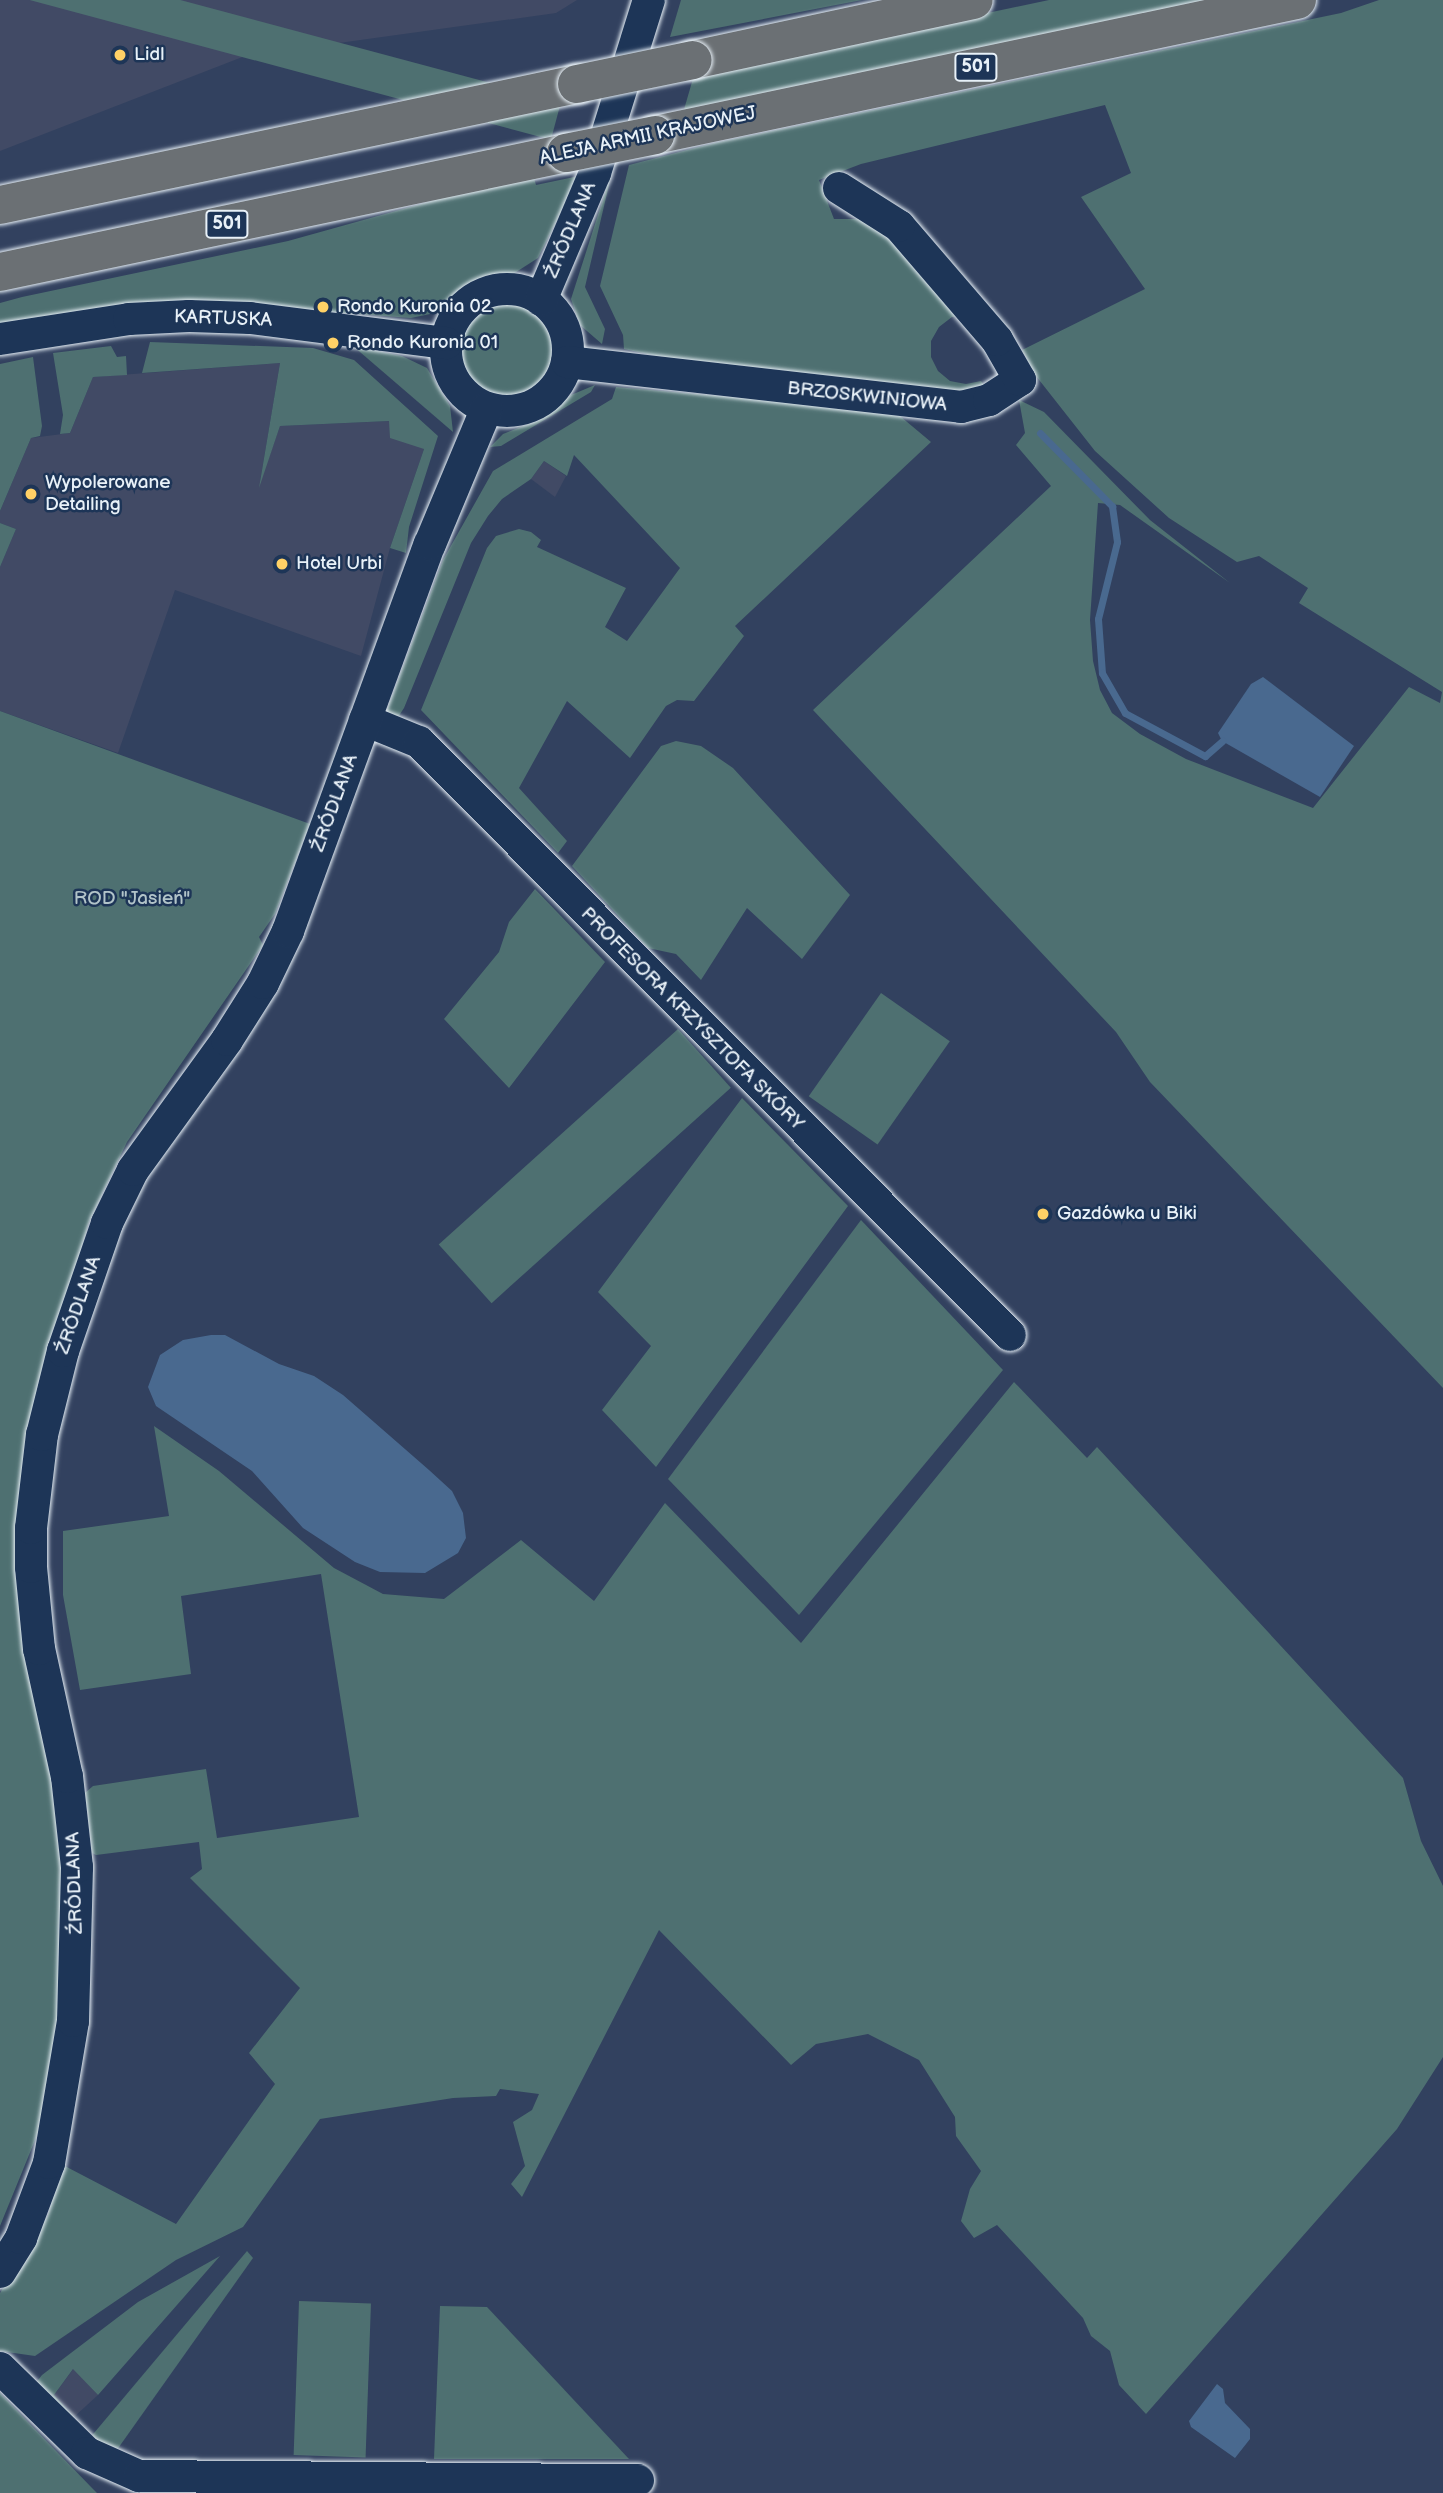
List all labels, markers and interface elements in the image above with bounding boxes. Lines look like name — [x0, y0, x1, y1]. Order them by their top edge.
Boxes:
place label: Lidl — [134, 44, 164, 66]
marker: Lidl — [112, 47, 128, 63]
road number: 501 — [953, 52, 999, 82]
street label: ALEJA ARMII KRAJOWEJ — [538, 102, 758, 170]
street label: ŹRÓDLANA — [541, 179, 601, 281]
road number: 501 — [204, 210, 250, 238]
place label: Rondo Kuronia 02 — [337, 296, 492, 318]
marker: Rondo Kuronia 02 — [315, 299, 331, 315]
street label: KARTUSKA — [174, 306, 272, 332]
place label: Rondo Kuronia 01 — [347, 332, 498, 354]
marker: Rondo Kuronia 01 — [325, 335, 341, 351]
street label: BRZOSKWINIOWA — [786, 377, 948, 417]
place label: Wypolerowane Detailing — [45, 472, 170, 516]
marker: Wypolerowane Detailing — [23, 486, 39, 502]
place label: Hotel Urbi — [296, 553, 382, 575]
marker: Hotel Urbi — [274, 556, 290, 572]
street label: ŹRÓDLANA — [307, 751, 363, 855]
park label: ROD "Jasień" — [74, 888, 190, 910]
street label: PROFESORA KRZYSZTOFA SKÓRY — [576, 903, 808, 1135]
place label: Gazdówka u Biki — [1057, 1203, 1197, 1225]
marker: Gazdówka u Biki — [1035, 1206, 1051, 1222]
street label: ŹRÓDLANA — [52, 1253, 106, 1357]
street label: ŹRÓDLANA — [62, 1832, 88, 1934]

